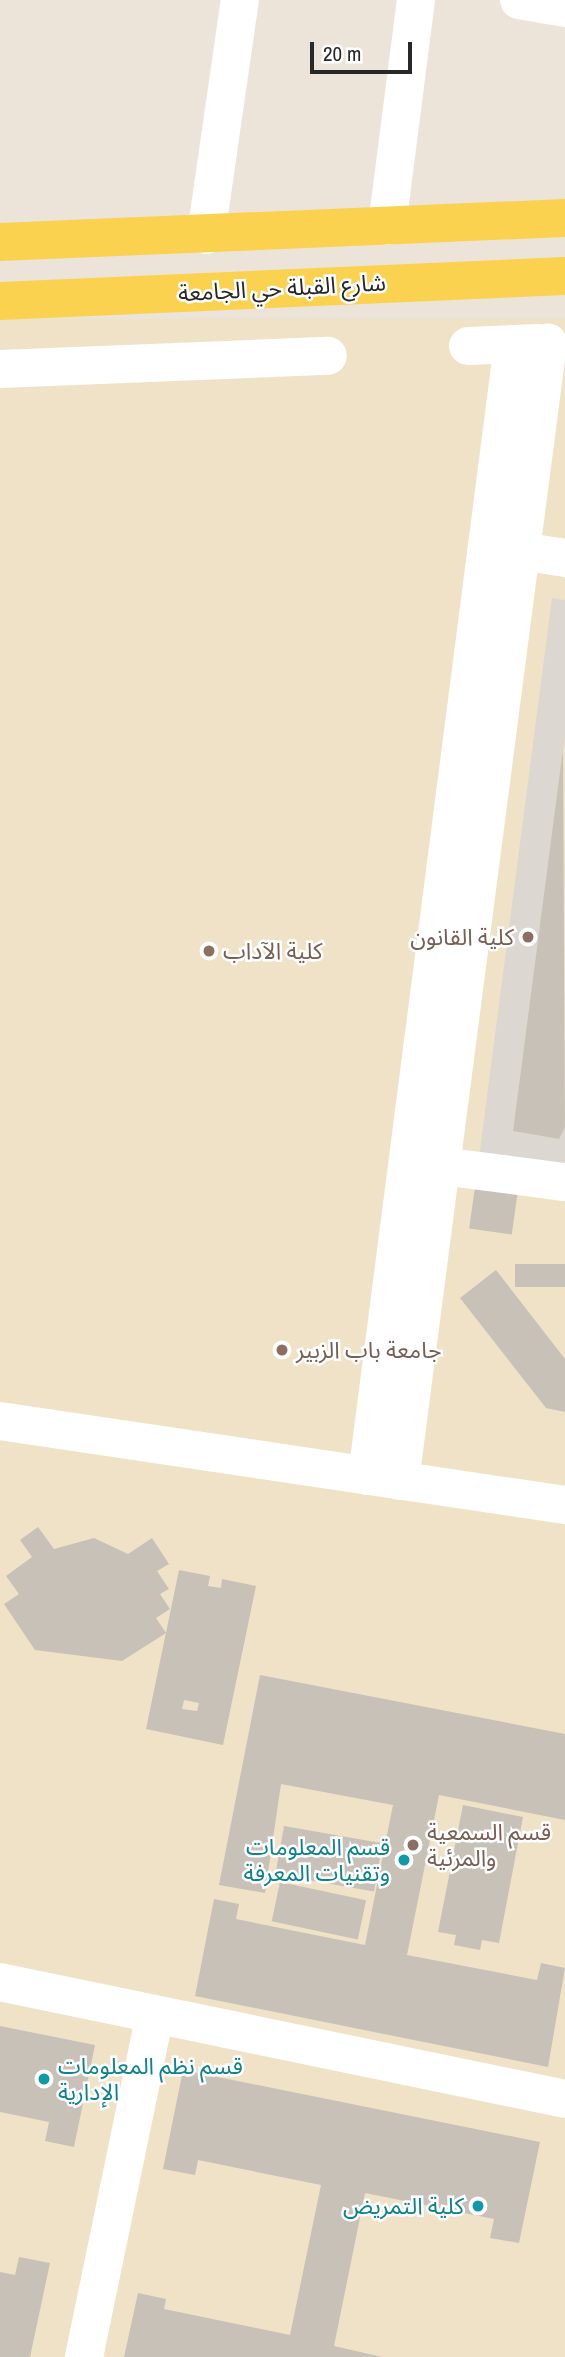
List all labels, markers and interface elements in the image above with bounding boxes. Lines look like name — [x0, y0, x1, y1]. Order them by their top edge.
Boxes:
scale bar — [313, 28, 414, 72]
text: 20 m — [323, 39, 361, 68]
street label: شارع القبلة حي الجامعة — [177, 269, 387, 307]
place label: كلية القانون — [410, 923, 514, 951]
marker: كلية القانون — [520, 929, 536, 945]
place label: كلية الآداب — [223, 937, 323, 965]
marker: كلية الآداب — [201, 943, 217, 959]
place label: جامعة باب الزبير — [296, 1336, 441, 1364]
marker: جامعة باب الزبير — [274, 1342, 290, 1358]
place label: قسم السمعية والمرئية — [427, 1818, 551, 1872]
place label: قسم المعلومات وتقنيات المعرفة — [244, 1833, 390, 1887]
marker: قسم السمعية والمرئية — [405, 1837, 421, 1853]
marker: قسم المعلومات وتقنيات المعرفة — [396, 1852, 412, 1868]
place label: قسم نظم المعلومات الإدارية — [58, 2052, 243, 2106]
marker: قسم نظم المعلومات الإدارية — [36, 2071, 52, 2087]
place label: كلية التمريض — [343, 2192, 464, 2220]
marker: كلية التمريض — [470, 2198, 486, 2214]

